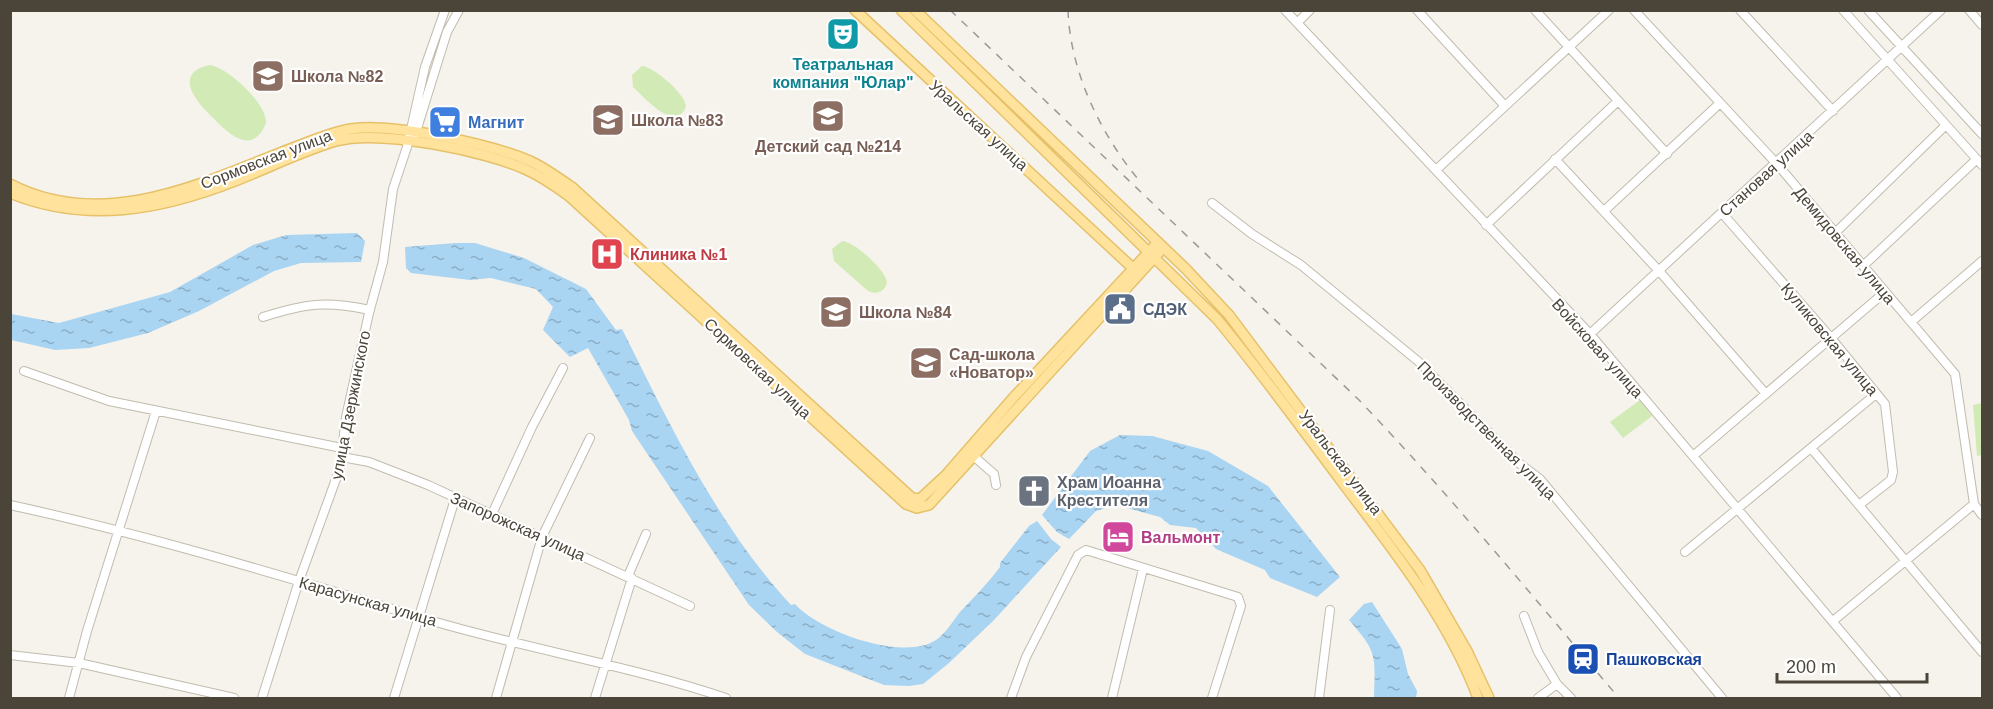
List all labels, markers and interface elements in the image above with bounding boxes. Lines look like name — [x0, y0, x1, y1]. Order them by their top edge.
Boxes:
theatre icon: Театральная компания "Юлар" — [825, 16, 861, 52]
place label: Театральная компания "Юлар" — [772, 56, 914, 91]
school or university icon: Школа №82 — [250, 58, 286, 94]
place label: Школа №82 — [291, 68, 383, 85]
street label: Уральская улица — [926, 77, 1031, 174]
school or university icon: Детский сад №214 — [810, 98, 846, 134]
school or university icon: Школа №83 — [590, 102, 626, 138]
supermarket icon: Магнит — [427, 104, 463, 140]
place label: Школа №83 — [631, 112, 723, 129]
place label: Магнит — [468, 114, 525, 131]
street label: Сормовская улица — [198, 127, 334, 192]
street label: Становая улица — [1716, 127, 1817, 220]
place label: Детский сад №214 — [755, 138, 901, 155]
street label: Демидовская улица — [1791, 183, 1899, 307]
hospital icon: Клиника №1 — [589, 236, 625, 272]
place label: Клиника №1 — [630, 246, 727, 263]
street label: Куликовская улица — [1778, 280, 1882, 399]
public building icon: СДЭК — [1102, 291, 1138, 327]
school or university icon: Школа №84 — [818, 294, 854, 330]
street label: Войсковая улица — [1549, 295, 1646, 401]
place label: СДЭК — [1143, 301, 1187, 318]
place label: Школа №84 — [859, 304, 951, 321]
street label: Сормовская улица — [701, 315, 814, 422]
street label: улица Дзержинского — [328, 329, 373, 481]
school or university icon: Сад-школа «Новатор» — [908, 345, 944, 381]
place label: Сад-школа «Новатор» — [949, 346, 1035, 381]
street label: Производственная улица — [1414, 358, 1559, 503]
street label: Уральская улица — [1296, 407, 1385, 518]
church icon: Храм Иоанна Крестителя — [1016, 473, 1052, 509]
place label: Храм Иоанна Крестителя — [1057, 474, 1161, 509]
street label: Запорожская улица — [448, 489, 588, 564]
hotel icon: Вальмонт — [1100, 519, 1136, 555]
place label: Вальмонт — [1141, 529, 1221, 546]
street label: Карасунская улица — [297, 574, 439, 629]
station icon: Пашковская — [1565, 641, 1601, 677]
scale bar — [1777, 646, 1927, 684]
place label: Пашковская — [1606, 651, 1702, 668]
text: 200 m — [1786, 657, 1836, 677]

